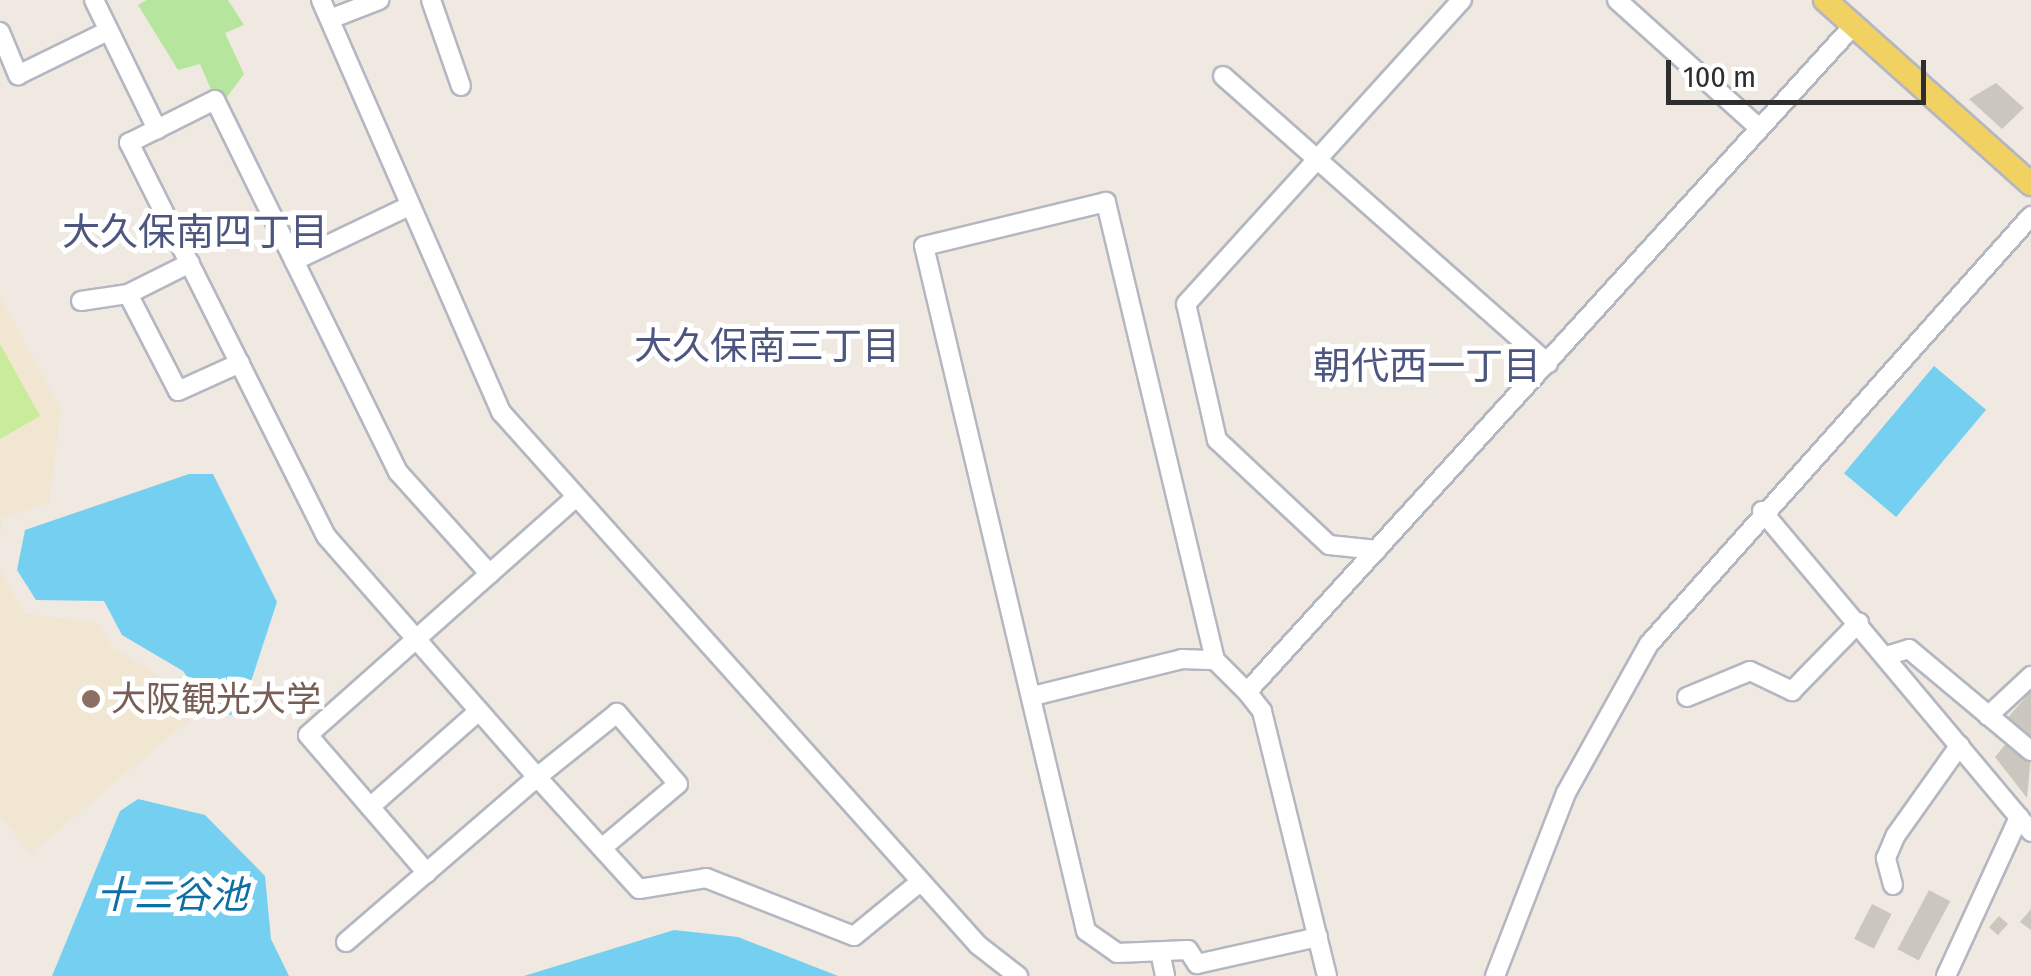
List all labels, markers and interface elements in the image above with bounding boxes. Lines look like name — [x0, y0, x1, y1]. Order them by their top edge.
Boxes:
scale bar — [1671, 40, 1931, 102]
text: 100 m — [1683, 59, 1756, 95]
district label: 大久保南四丁目 — [62, 210, 328, 256]
district label: 大久保南三丁目 — [634, 324, 900, 370]
district label: 朝代西一丁目 — [1313, 344, 1541, 390]
place label: 大阪観光大学 — [111, 678, 321, 720]
marker: 大阪観光大学 — [80, 688, 102, 710]
water label: 十二谷池 — [96, 873, 248, 919]

